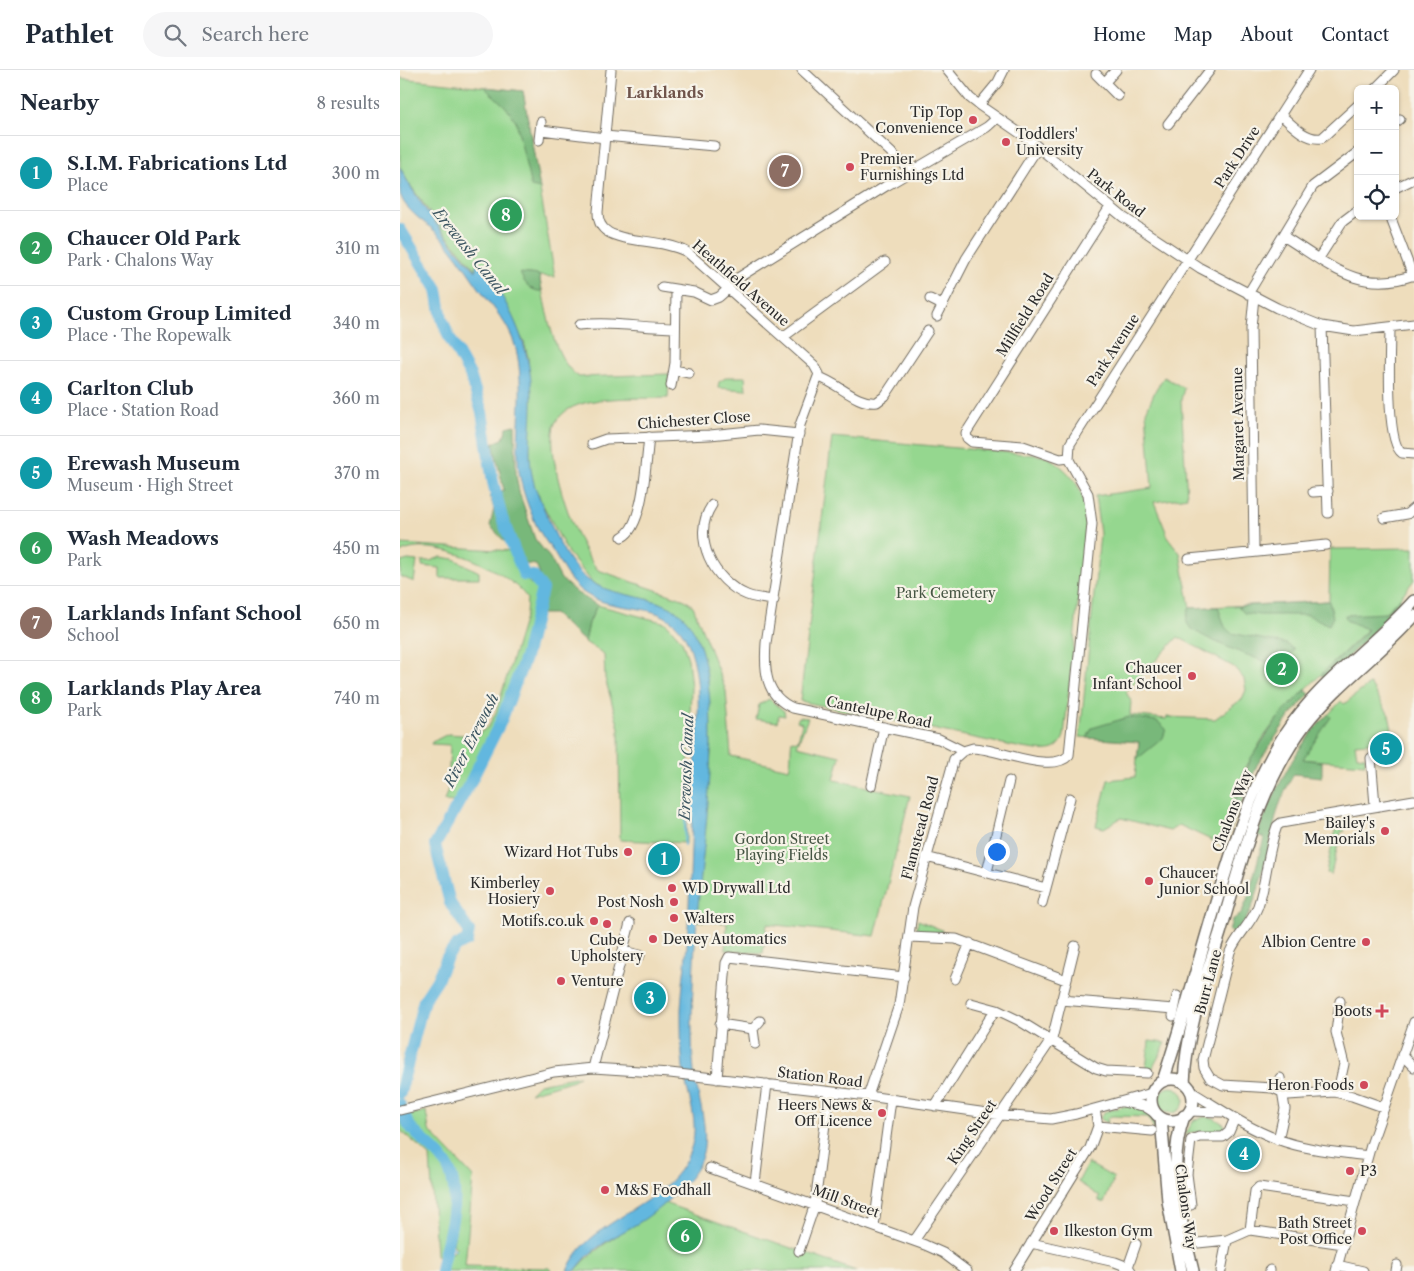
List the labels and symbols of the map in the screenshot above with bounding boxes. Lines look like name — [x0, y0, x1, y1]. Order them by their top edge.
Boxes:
district label: Larklands — [626, 83, 704, 102]
place label: Tip Top Convenience — [875, 103, 963, 137]
marker: Tip Top Convenience — [967, 114, 979, 126]
street label: Park Drive — [1210, 123, 1264, 191]
place label: Toddlers' University — [1016, 125, 1084, 159]
marker: Toddlers' University — [1000, 136, 1012, 148]
place label: Premier Furnishings Ltd — [860, 150, 965, 184]
pin: 7 — [769, 152, 801, 190]
marker: Premier Furnishings Ltd — [844, 161, 856, 173]
street label: Park Road — [1083, 165, 1149, 221]
pin: 8 — [490, 196, 522, 234]
water label: Erewash Canal — [428, 203, 512, 300]
street label: Heathfield Avenue — [689, 236, 793, 330]
street label: Millfield Road — [992, 270, 1058, 360]
street label: Park Avenue — [1083, 310, 1143, 390]
street label: Margaret Avenue — [1228, 367, 1248, 481]
street label: Chichester Close — [637, 407, 751, 433]
park label: Park Cemetery — [896, 584, 996, 602]
pin: 2 — [1266, 650, 1298, 688]
place label: Chaucer Infant School — [1092, 659, 1182, 693]
marker: Chaucer Infant School — [1186, 670, 1198, 682]
water label: River Erewash — [439, 690, 503, 791]
street label: Cantelupe Road — [825, 692, 934, 732]
water label: Erewash Canal — [675, 711, 697, 822]
pin: 5 — [1370, 730, 1402, 768]
street label: Chalons Way — [1208, 767, 1256, 855]
street label: Flamstead Road — [897, 774, 943, 882]
place label: Bailey's Memorials — [1304, 814, 1375, 848]
marker: Bailey's Memorials — [1379, 825, 1391, 837]
park label: Gordon Street Playing Fields — [735, 830, 829, 864]
your location — [984, 839, 1010, 865]
pin: 1 — [648, 840, 680, 878]
place label: Wizard Hot Tubs — [503, 843, 618, 861]
marker: Wizard Hot Tubs — [622, 846, 634, 858]
place label: Chaucer Junior School — [1157, 864, 1249, 898]
place label: Kimberley Hosiery — [470, 874, 540, 908]
marker: Chaucer Junior School — [1143, 875, 1155, 887]
place label: WD Drywall Ltd — [681, 879, 791, 897]
marker: WD Drywall Ltd — [666, 882, 678, 894]
marker: Kimberley Hosiery — [544, 885, 556, 897]
place label: Post Nosh — [597, 893, 664, 911]
marker: Post Nosh — [668, 896, 680, 908]
place label: Walters — [683, 909, 734, 927]
place label: Motifs.co.uk — [501, 912, 585, 930]
marker: Walters — [668, 912, 680, 924]
marker: Motifs.co.uk — [588, 915, 600, 927]
marker: Cube Upholstery — [601, 918, 613, 930]
place label: Dewey Automatics — [663, 930, 787, 948]
place label: Cube Upholstery — [570, 931, 644, 965]
marker: Dewey Automatics — [647, 933, 659, 945]
place label: Albion Centre — [1261, 933, 1356, 951]
marker: Albion Centre — [1360, 936, 1372, 948]
street label: Burr Lane — [1191, 947, 1225, 1017]
place label: Venture — [570, 972, 624, 990]
marker: Venture — [555, 975, 567, 987]
pin: 3 — [634, 979, 666, 1017]
place label: Boots — [1334, 1002, 1372, 1020]
marker: Boots — [1376, 1005, 1388, 1017]
street label: Station Road — [776, 1063, 864, 1091]
place label: Heron Foods — [1267, 1076, 1354, 1094]
marker: Heron Foods — [1358, 1079, 1370, 1091]
place label: Heers News & Off Licence — [778, 1096, 873, 1130]
street label: King Street — [944, 1096, 1000, 1168]
marker: Heers News & Off Licence — [876, 1107, 888, 1119]
pin: 4 — [1228, 1135, 1260, 1173]
street label: Wood Street — [1021, 1145, 1081, 1226]
place label: P3 — [1360, 1162, 1377, 1180]
street label: Chalons Way — [1171, 1163, 1201, 1251]
marker: P3 — [1344, 1165, 1356, 1177]
place label: M&S Foodhall — [615, 1181, 711, 1199]
street label: Mill Street — [810, 1181, 882, 1221]
marker: M&S Foodhall — [599, 1184, 611, 1196]
place label: Bath Street Post Office — [1278, 1214, 1352, 1248]
pin: 6 — [669, 1217, 701, 1255]
place label: Ilkeston Gym — [1064, 1222, 1153, 1240]
marker: Ilkeston Gym — [1048, 1225, 1060, 1237]
marker: Bath Street Post Office — [1356, 1225, 1368, 1237]

